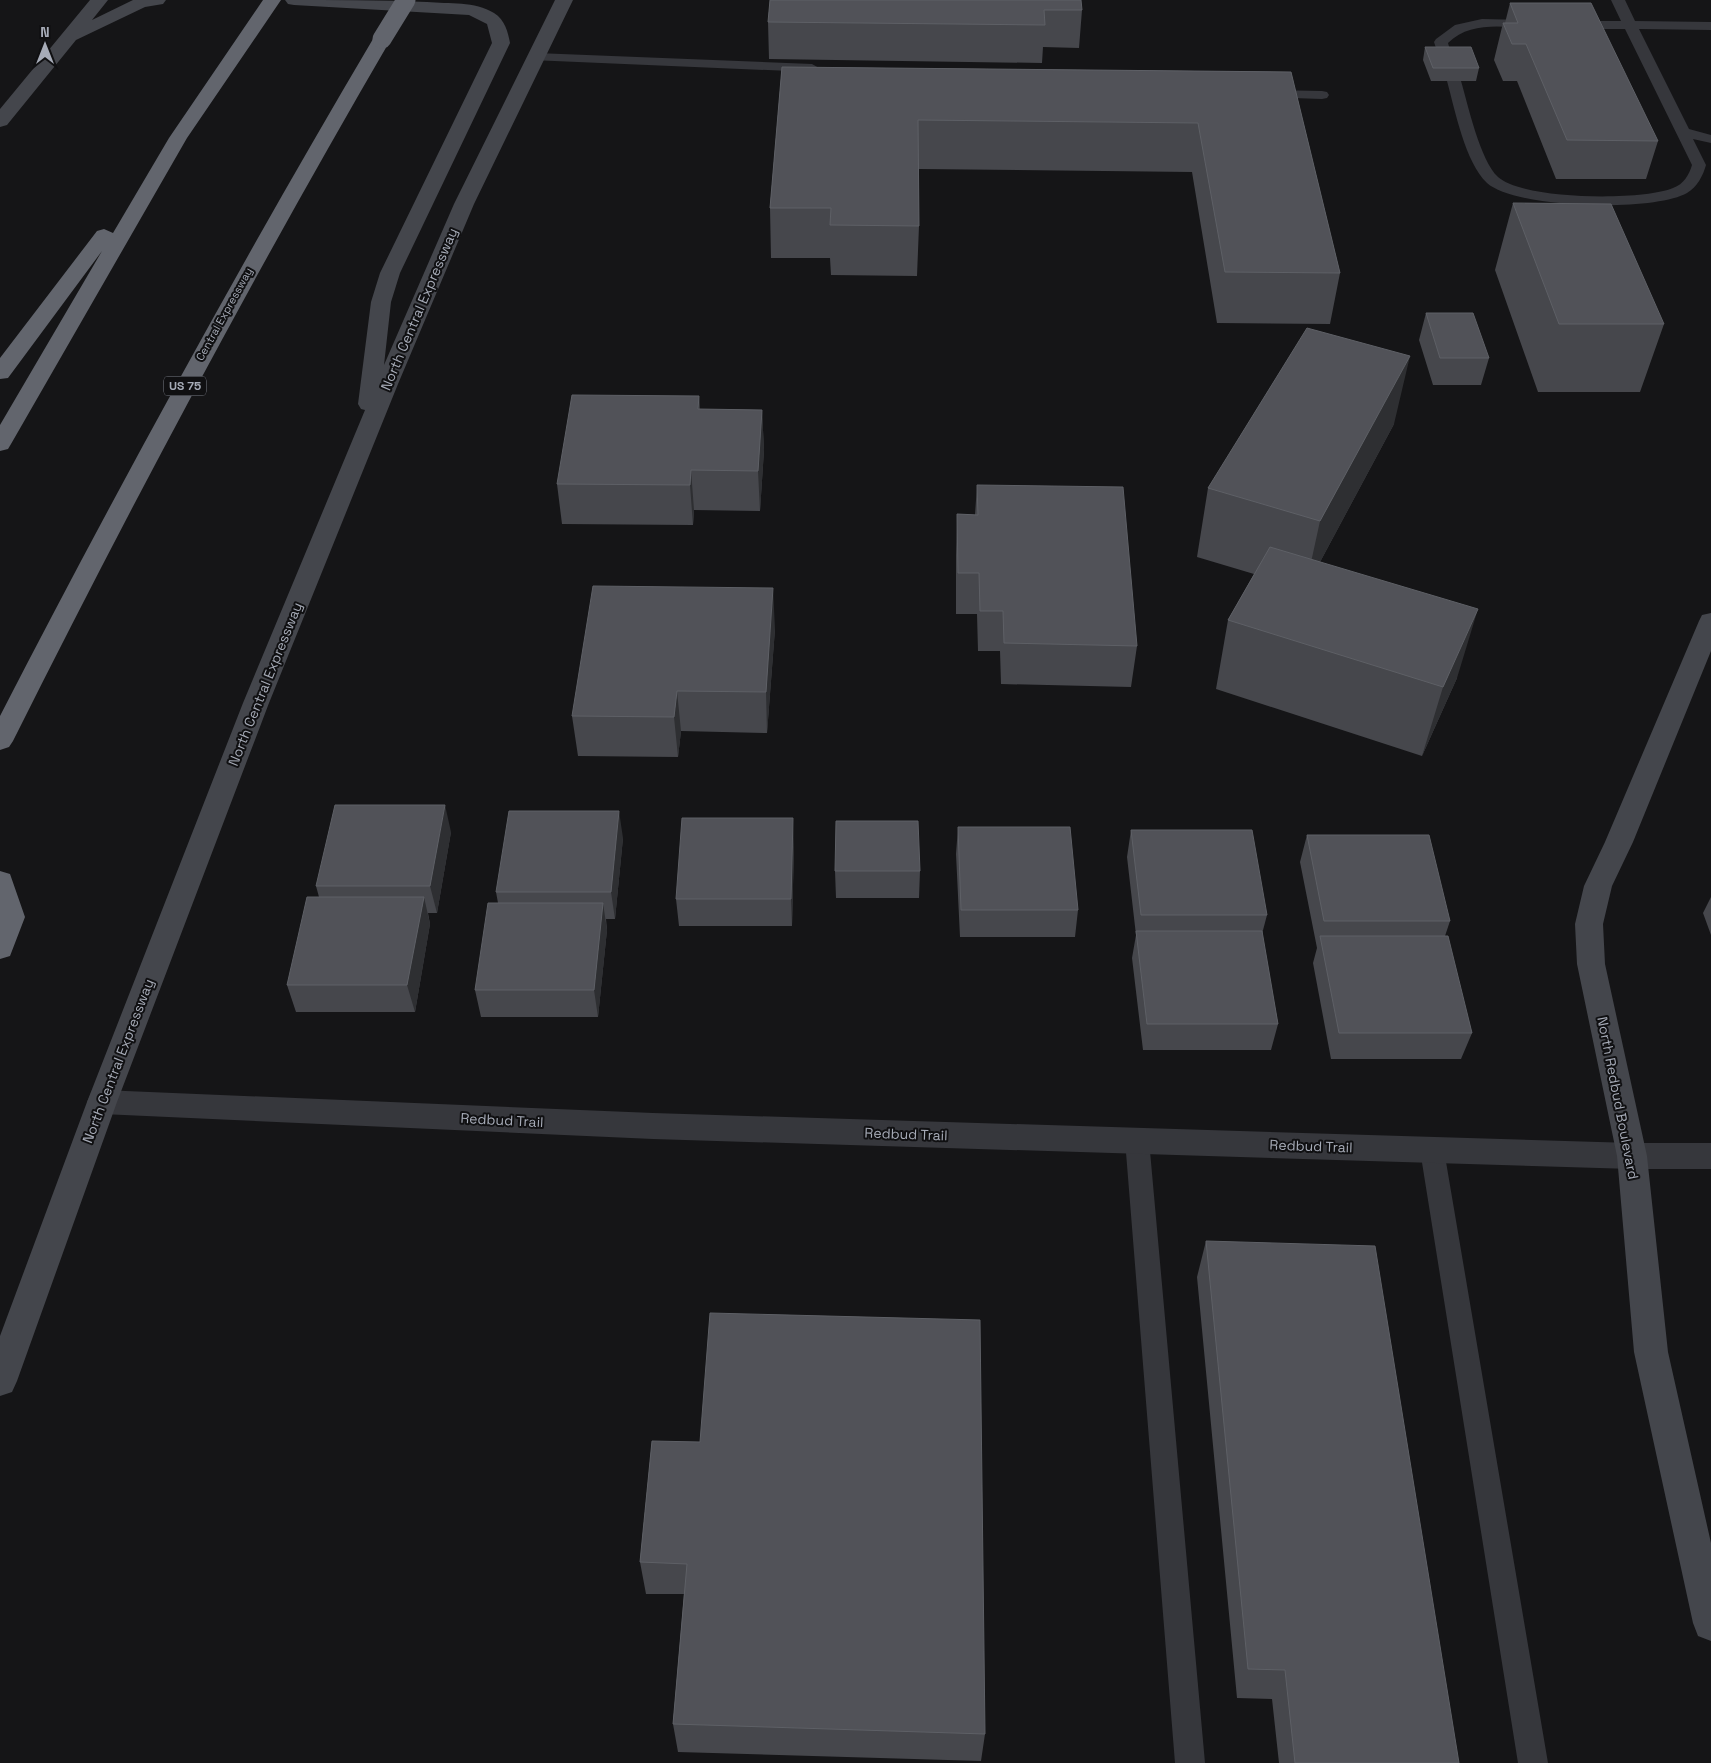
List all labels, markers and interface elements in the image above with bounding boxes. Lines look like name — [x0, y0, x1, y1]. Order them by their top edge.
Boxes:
north arrow — [20, 20, 70, 70]
text: N — [40, 23, 50, 41]
street label: North Central Expressway — [377, 225, 461, 393]
street label: Central Expressway — [193, 265, 255, 363]
road number: US 75 — [164, 376, 206, 396]
street label: North Central Expressway — [224, 600, 306, 768]
street label: North Central Expressway — [78, 976, 158, 1146]
street label: North Redbud Boulevard — [1593, 1015, 1643, 1181]
street label: Redbud Trail — [460, 1109, 544, 1131]
street label: Redbud Trail — [864, 1124, 948, 1144]
street label: Redbud Trail — [1269, 1136, 1353, 1156]

